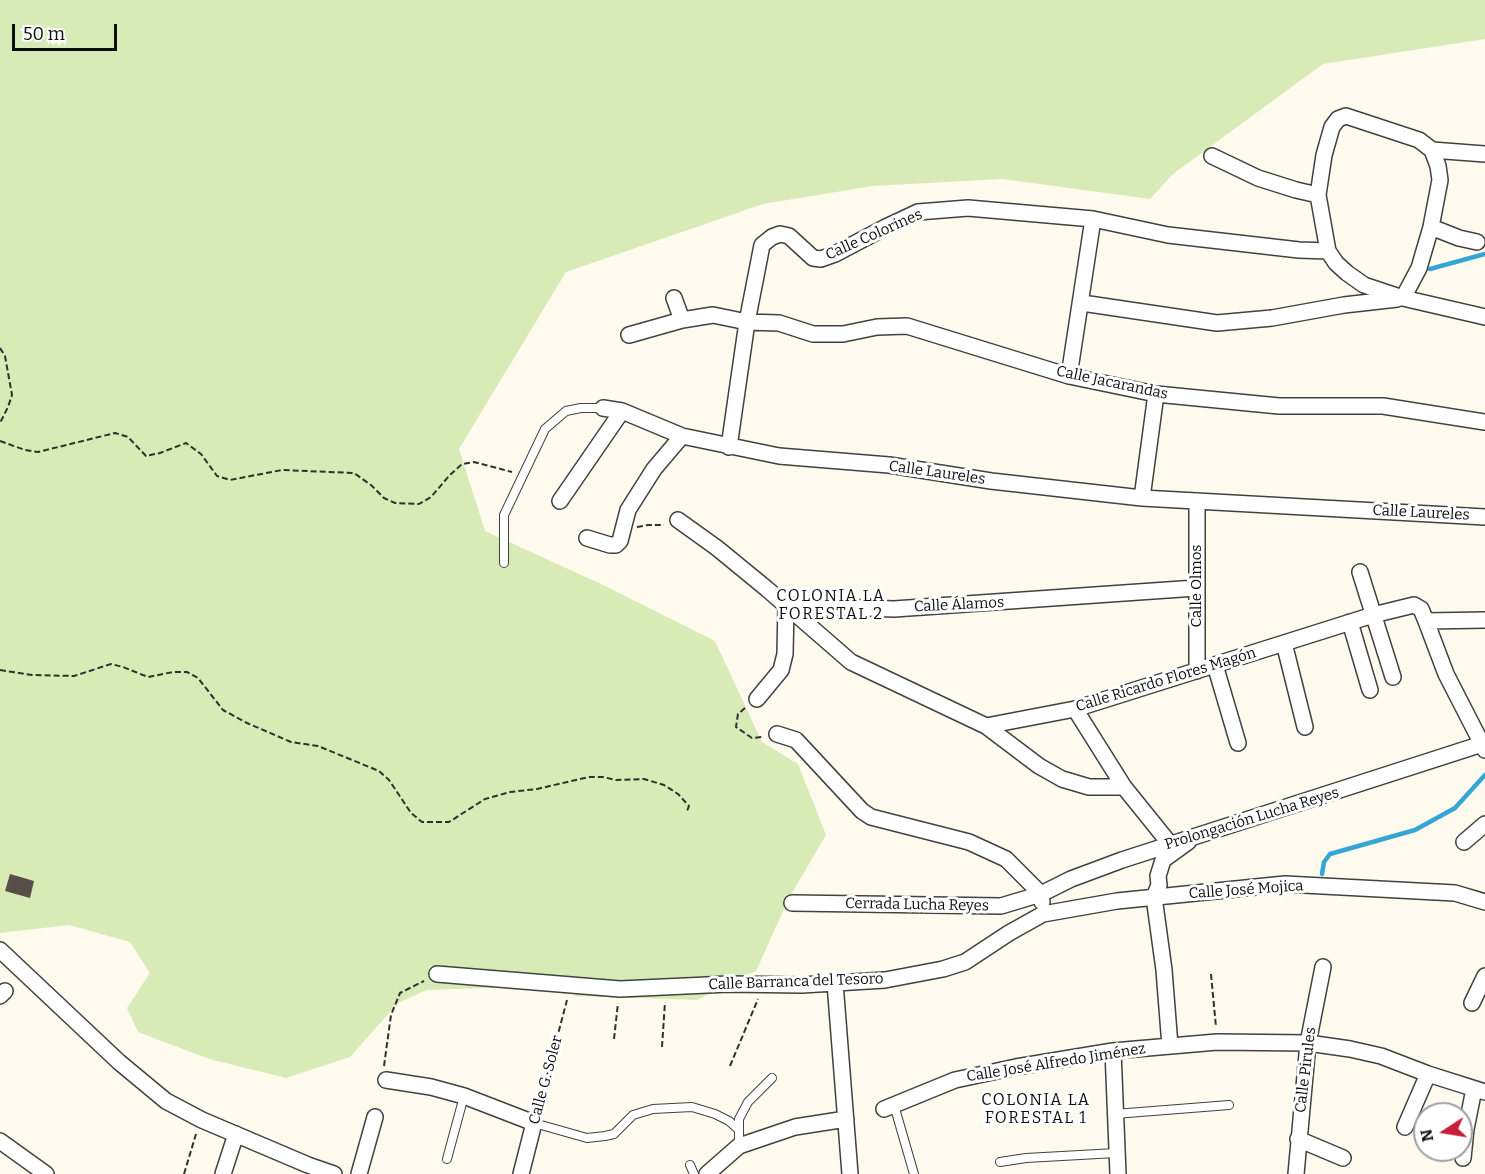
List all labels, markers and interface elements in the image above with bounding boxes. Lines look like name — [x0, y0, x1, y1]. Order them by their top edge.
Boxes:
scale bar — [15, 12, 120, 50]
text: 50 m — [23, 23, 65, 45]
street label: Calle Colorines — [823, 206, 925, 264]
street label: Calle Jacarandas — [1054, 362, 1170, 404]
street label: Calle Laureles — [888, 457, 986, 489]
street label: Calle Laureles — [1372, 501, 1470, 525]
street label: Calle Olmos — [1188, 545, 1206, 627]
district label: COLONIA LA FORESTAL 2 — [776, 587, 886, 625]
street label: Calle Álamos — [913, 594, 1005, 616]
street label: Calle Ricardo Flores Magón — [1074, 644, 1258, 716]
street label: Prolongación Lucha Reyes — [1163, 784, 1341, 854]
street label: Calle José Mojica — [1188, 877, 1304, 903]
street label: Cerrada Lucha Reyes — [845, 895, 989, 915]
street label: Calle Barranca del Tesoro — [708, 970, 884, 994]
street label: Calle Pirules — [1292, 1026, 1320, 1114]
street label: Calle G. Soler — [526, 1034, 566, 1126]
street label: Calle José Alfredo Jiménez — [965, 1040, 1147, 1086]
district label: COLONIA LA FORESTAL 1 — [981, 1091, 1091, 1129]
north arrow — [1413, 1102, 1473, 1162]
text: N — [1416, 1127, 1437, 1143]

